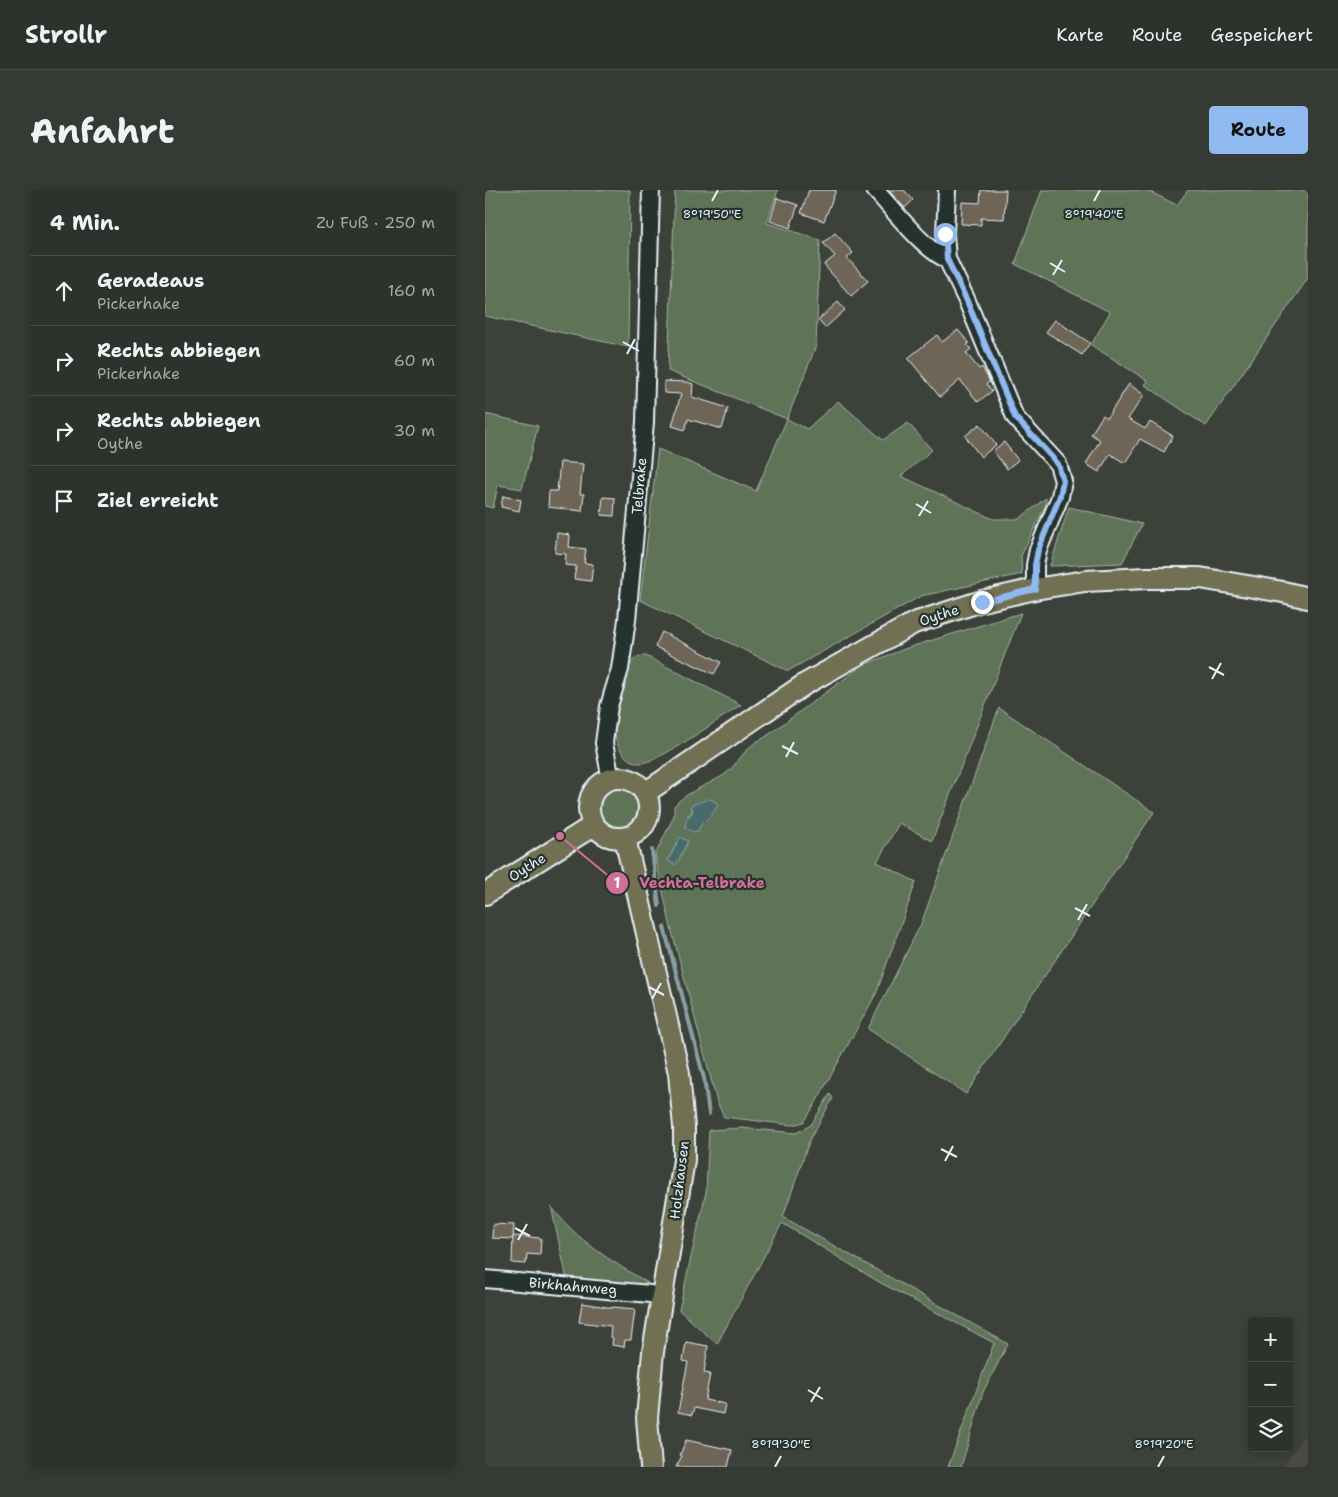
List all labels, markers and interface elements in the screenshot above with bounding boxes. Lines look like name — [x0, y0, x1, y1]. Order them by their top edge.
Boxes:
text: Strollr — [25, 19, 107, 51]
text: Karte — [1056, 23, 1104, 47]
text: Route — [1132, 23, 1183, 47]
text: Gespeichert — [1211, 23, 1313, 47]
button: Route — [1209, 106, 1308, 154]
text: Anfahrt — [30, 107, 174, 154]
text: 8°19'50"E — [683, 206, 741, 222]
text: 8°19'40"E — [1064, 206, 1124, 222]
text: 4 Min. — [50, 209, 120, 237]
text: Zu Fuß · 250 m — [316, 212, 435, 233]
route start — [934, 223, 957, 246]
text: Geradeaus — [97, 268, 204, 293]
icon: ahead — [50, 277, 78, 305]
text: 160 m — [388, 280, 435, 301]
text: Pickerhake — [97, 293, 180, 314]
text: Rechts abbiegen — [97, 338, 261, 363]
icon: right — [50, 347, 78, 375]
text: 60 m — [394, 350, 435, 371]
text: Pickerhake — [97, 363, 180, 384]
text: Rechts abbiegen — [97, 408, 261, 433]
icon: right — [50, 417, 78, 445]
text: 30 m — [394, 420, 435, 441]
text: Oythe — [97, 433, 143, 454]
street label: Telbrake — [628, 457, 650, 515]
icon: arrive — [50, 487, 78, 515]
text: Ziel erreicht — [97, 488, 218, 513]
route end — [971, 591, 994, 614]
street label: Oythe — [917, 600, 961, 630]
street label: Oythe — [505, 849, 549, 885]
callout: Vechta-Telbrake — [604, 868, 775, 898]
text: 1 — [614, 873, 621, 893]
text: Vechta-Telbrake — [639, 873, 765, 893]
street label: Holzhausen — [665, 1139, 693, 1220]
street label: Birkhahnweg — [528, 1273, 618, 1299]
map controls — [1248, 1317, 1293, 1452]
button: + — [1248, 1317, 1293, 1362]
button: − — [1248, 1362, 1293, 1407]
button: layers — [1248, 1407, 1293, 1452]
text: 8°19'30"E — [751, 1436, 811, 1452]
text: 8°19'20"E — [1134, 1436, 1194, 1452]

